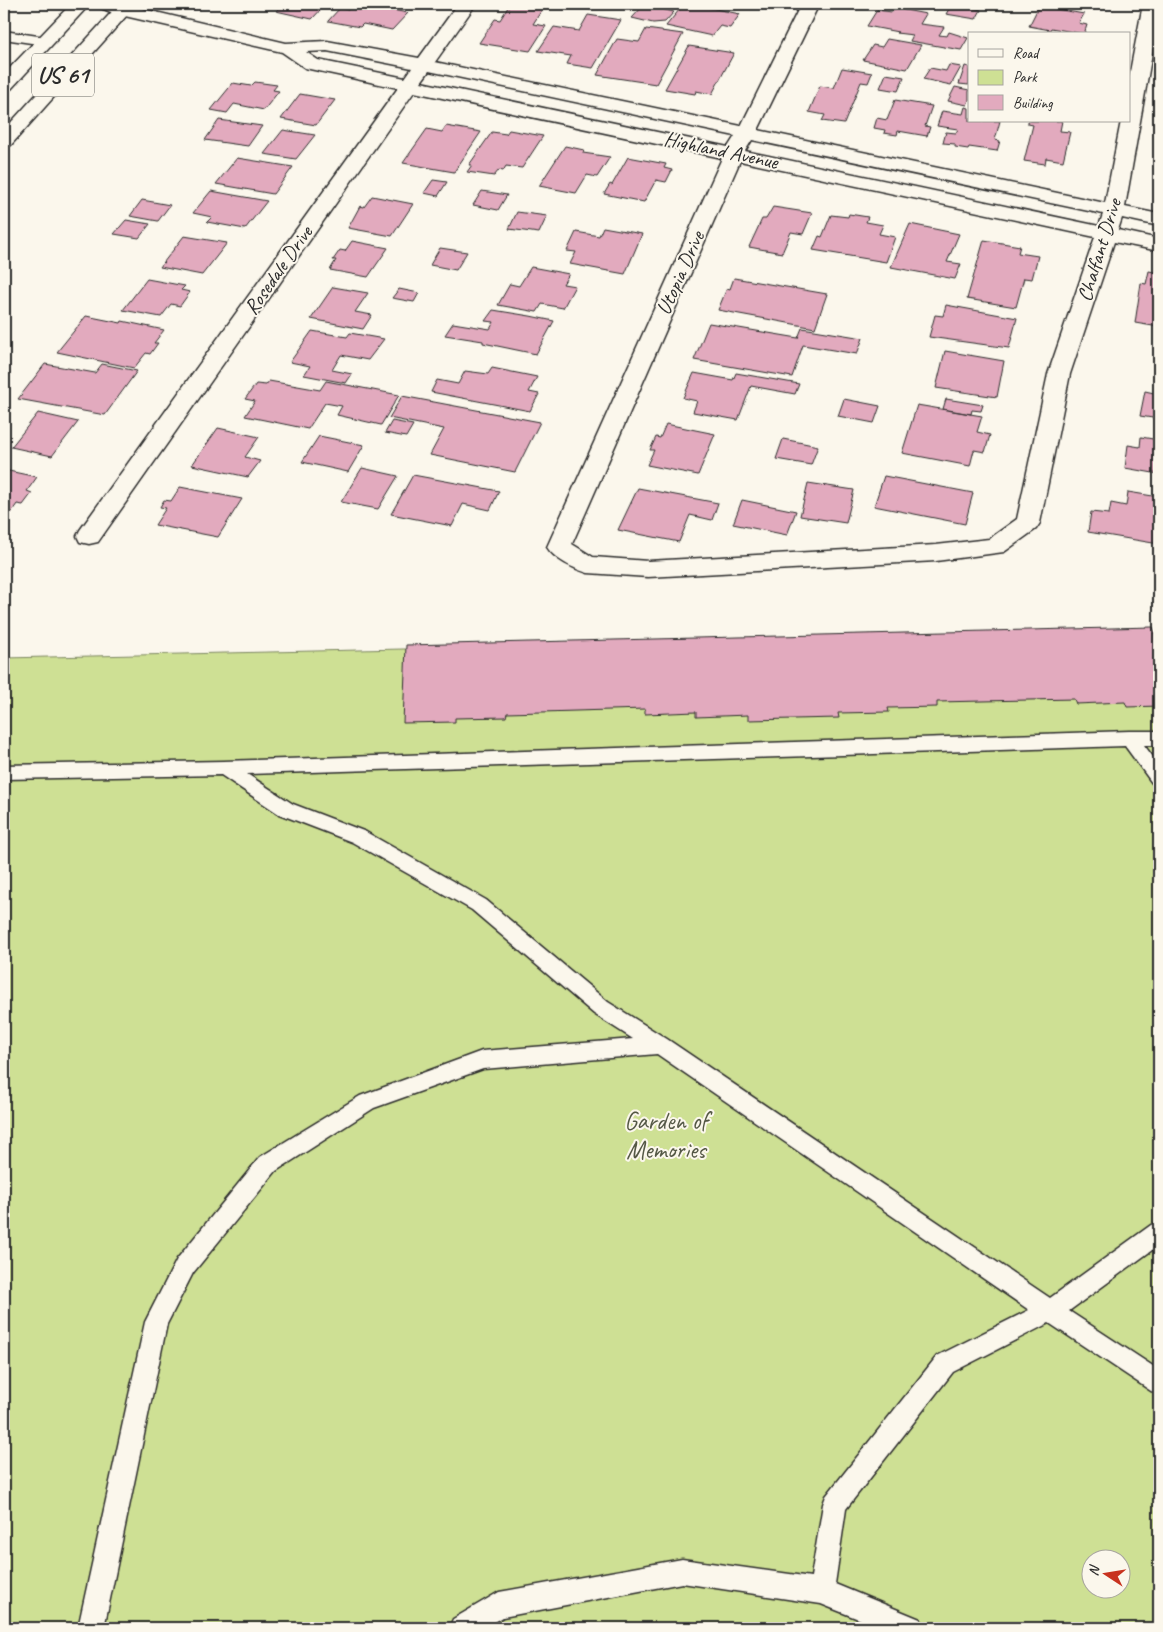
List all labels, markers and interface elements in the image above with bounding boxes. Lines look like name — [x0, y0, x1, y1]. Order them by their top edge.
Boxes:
legend — [968, 32, 1130, 122]
text: Road — [1013, 44, 1040, 63]
road number: US 61 — [32, 54, 94, 96]
text: Park — [1013, 68, 1038, 87]
text: Building — [1013, 94, 1053, 113]
street label: Highland Avenue — [662, 125, 782, 175]
street label: Chalfant Drive — [1071, 194, 1128, 304]
street label: Rosedale Drive — [238, 220, 319, 319]
street label: Utopia Drive — [650, 226, 710, 319]
park label: Garden of Memories — [624, 1105, 712, 1166]
north arrow — [1080, 1550, 1130, 1600]
text: N — [1085, 1563, 1103, 1577]

